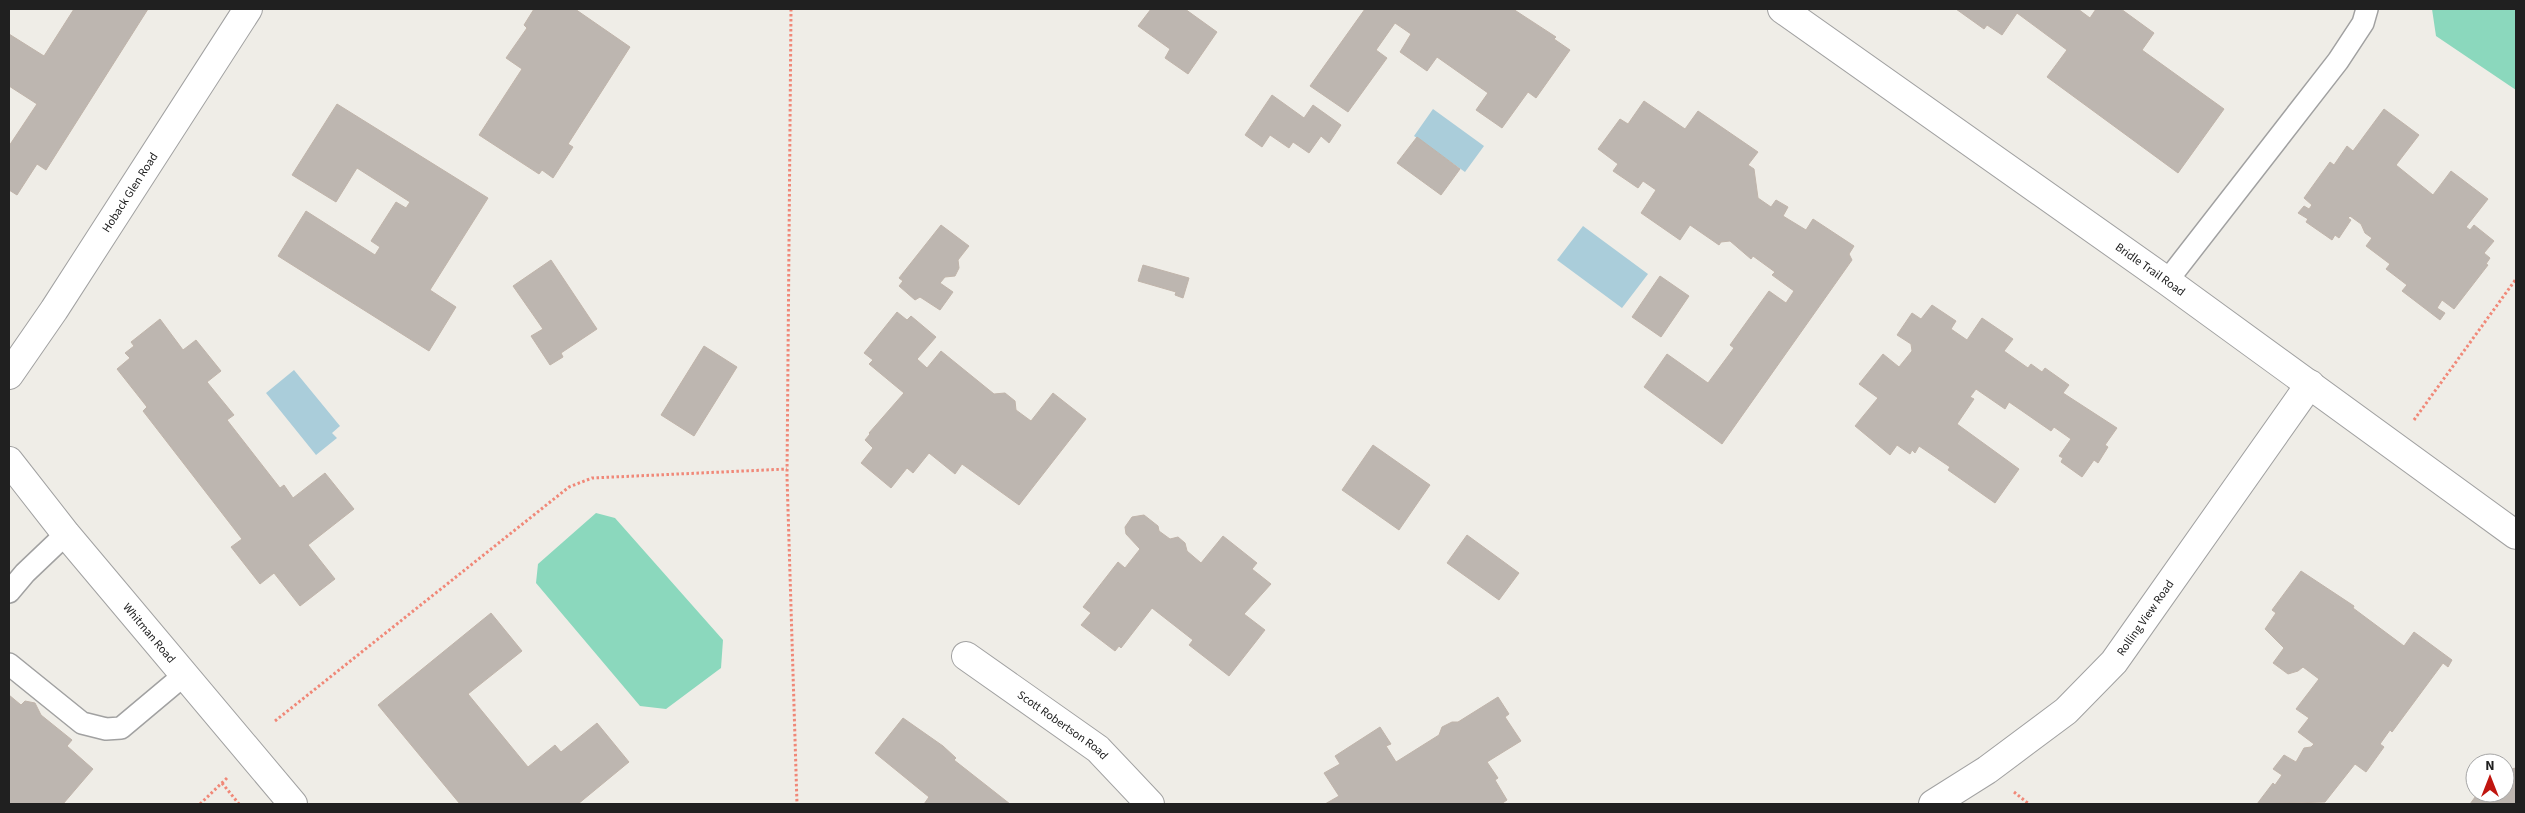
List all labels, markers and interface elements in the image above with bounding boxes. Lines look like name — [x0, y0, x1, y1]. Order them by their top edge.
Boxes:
street label: Hoback Glen Road — [98, 149, 162, 236]
street label: Bridle Trail Road — [2112, 239, 2189, 301]
street label: Rolling View Road — [2113, 577, 2178, 660]
street label: Whitman Road — [119, 600, 179, 667]
street label: Scott Robertson Road — [1014, 687, 1112, 764]
north arrow — [2465, 753, 2515, 803]
text: N — [2485, 756, 2495, 776]

